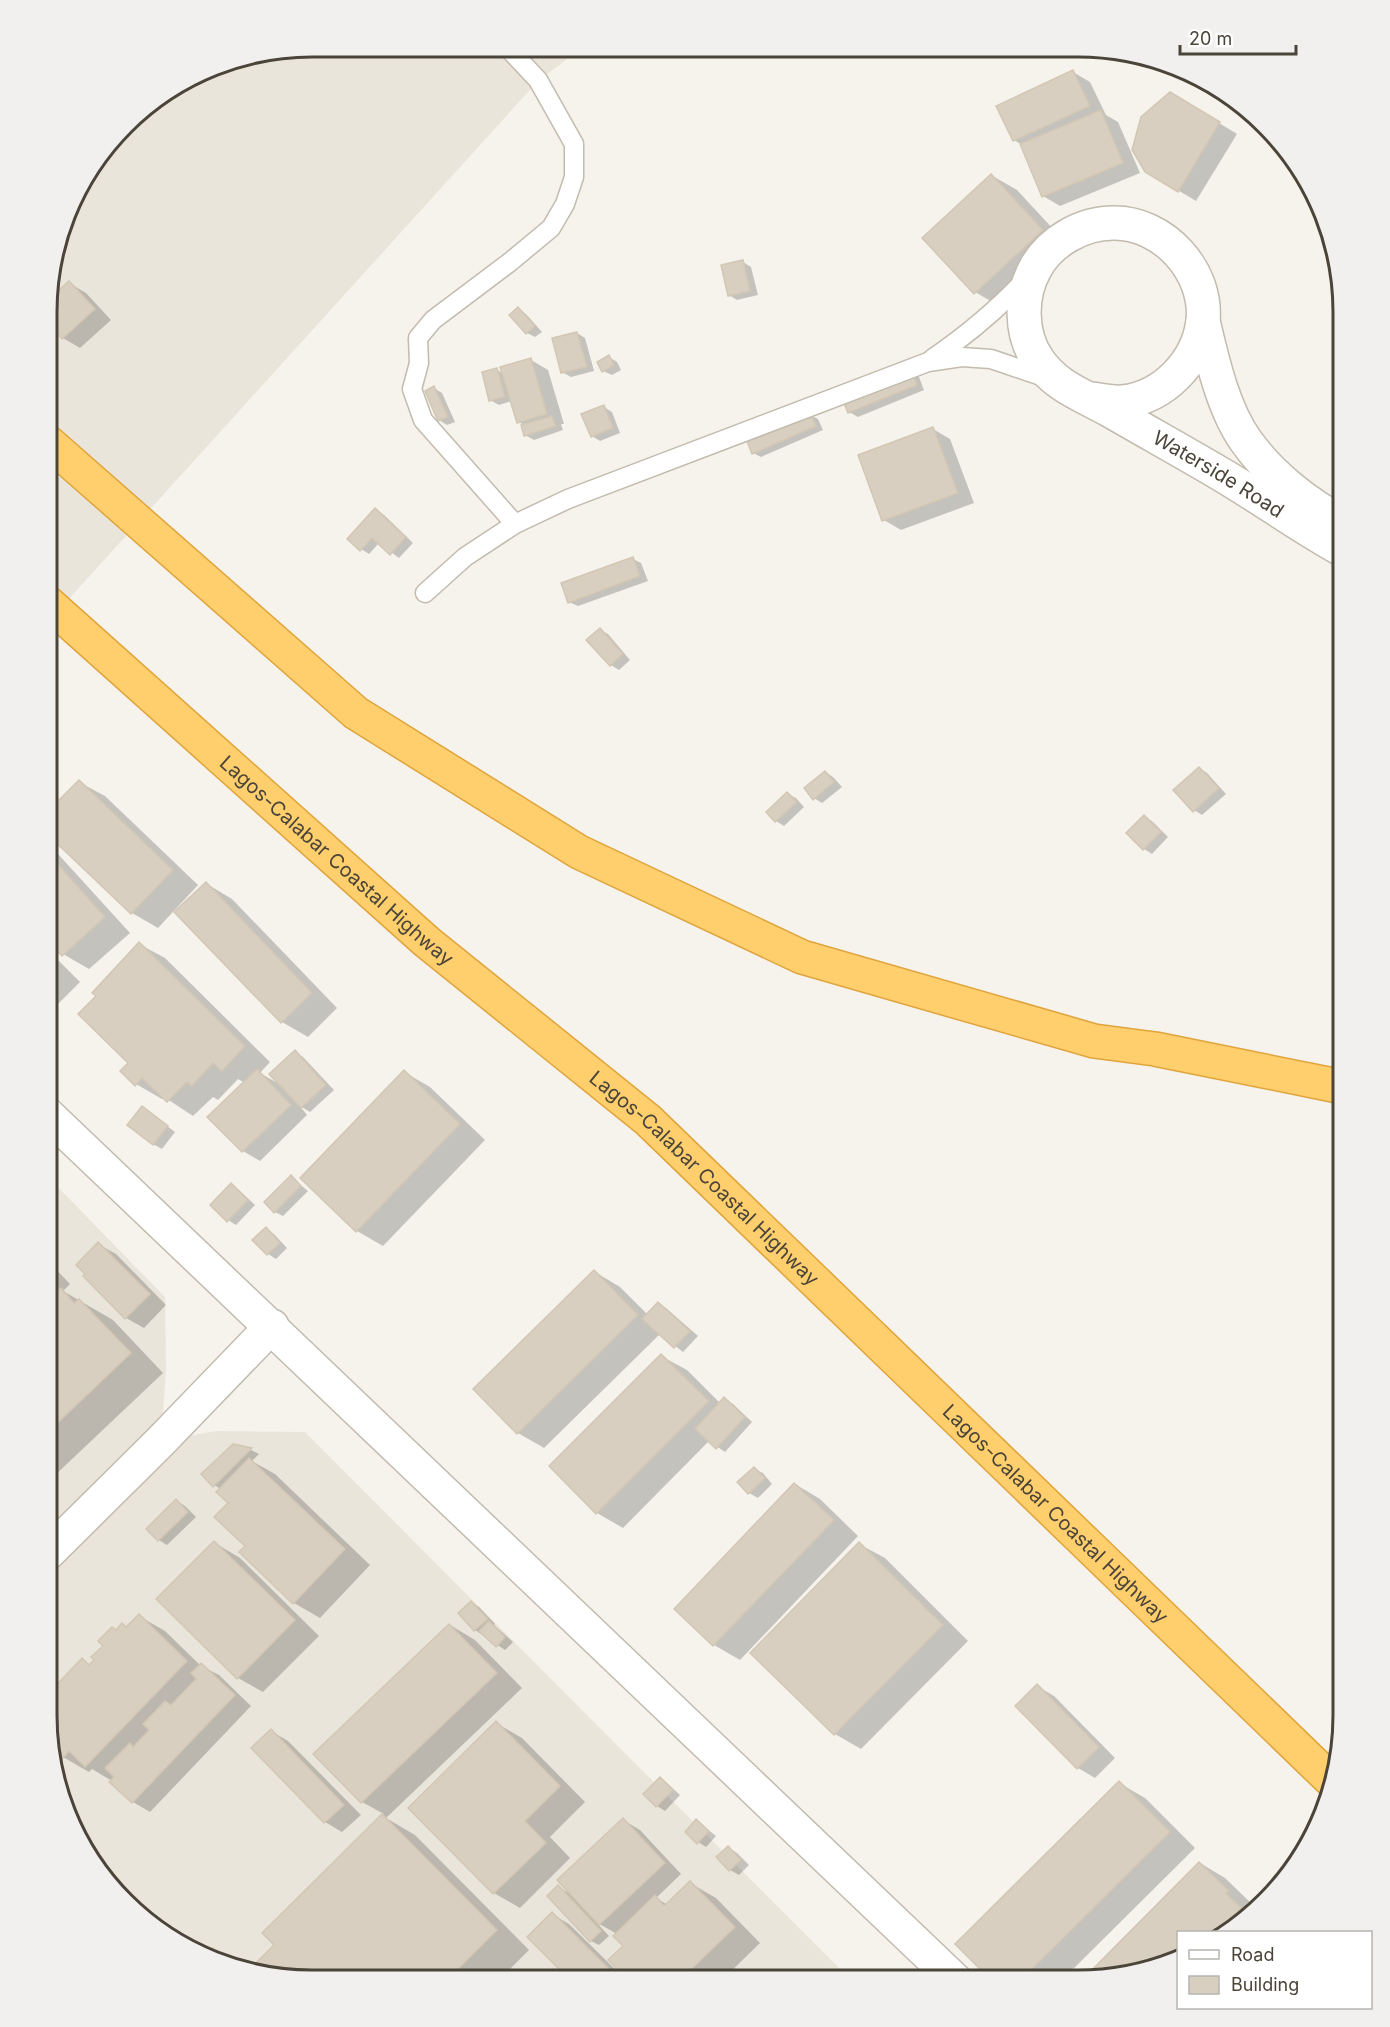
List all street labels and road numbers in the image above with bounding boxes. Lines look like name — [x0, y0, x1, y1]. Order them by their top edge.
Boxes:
street label: Waterside Road — [1149, 426, 1288, 523]
street label: Lagos-Calabar Coastal Highway — [215, 751, 459, 971]
street label: Lagos-Calabar Coastal Highway — [585, 1066, 824, 1291]
street label: Lagos-Calabar Coastal Highway — [938, 1399, 1173, 1628]

